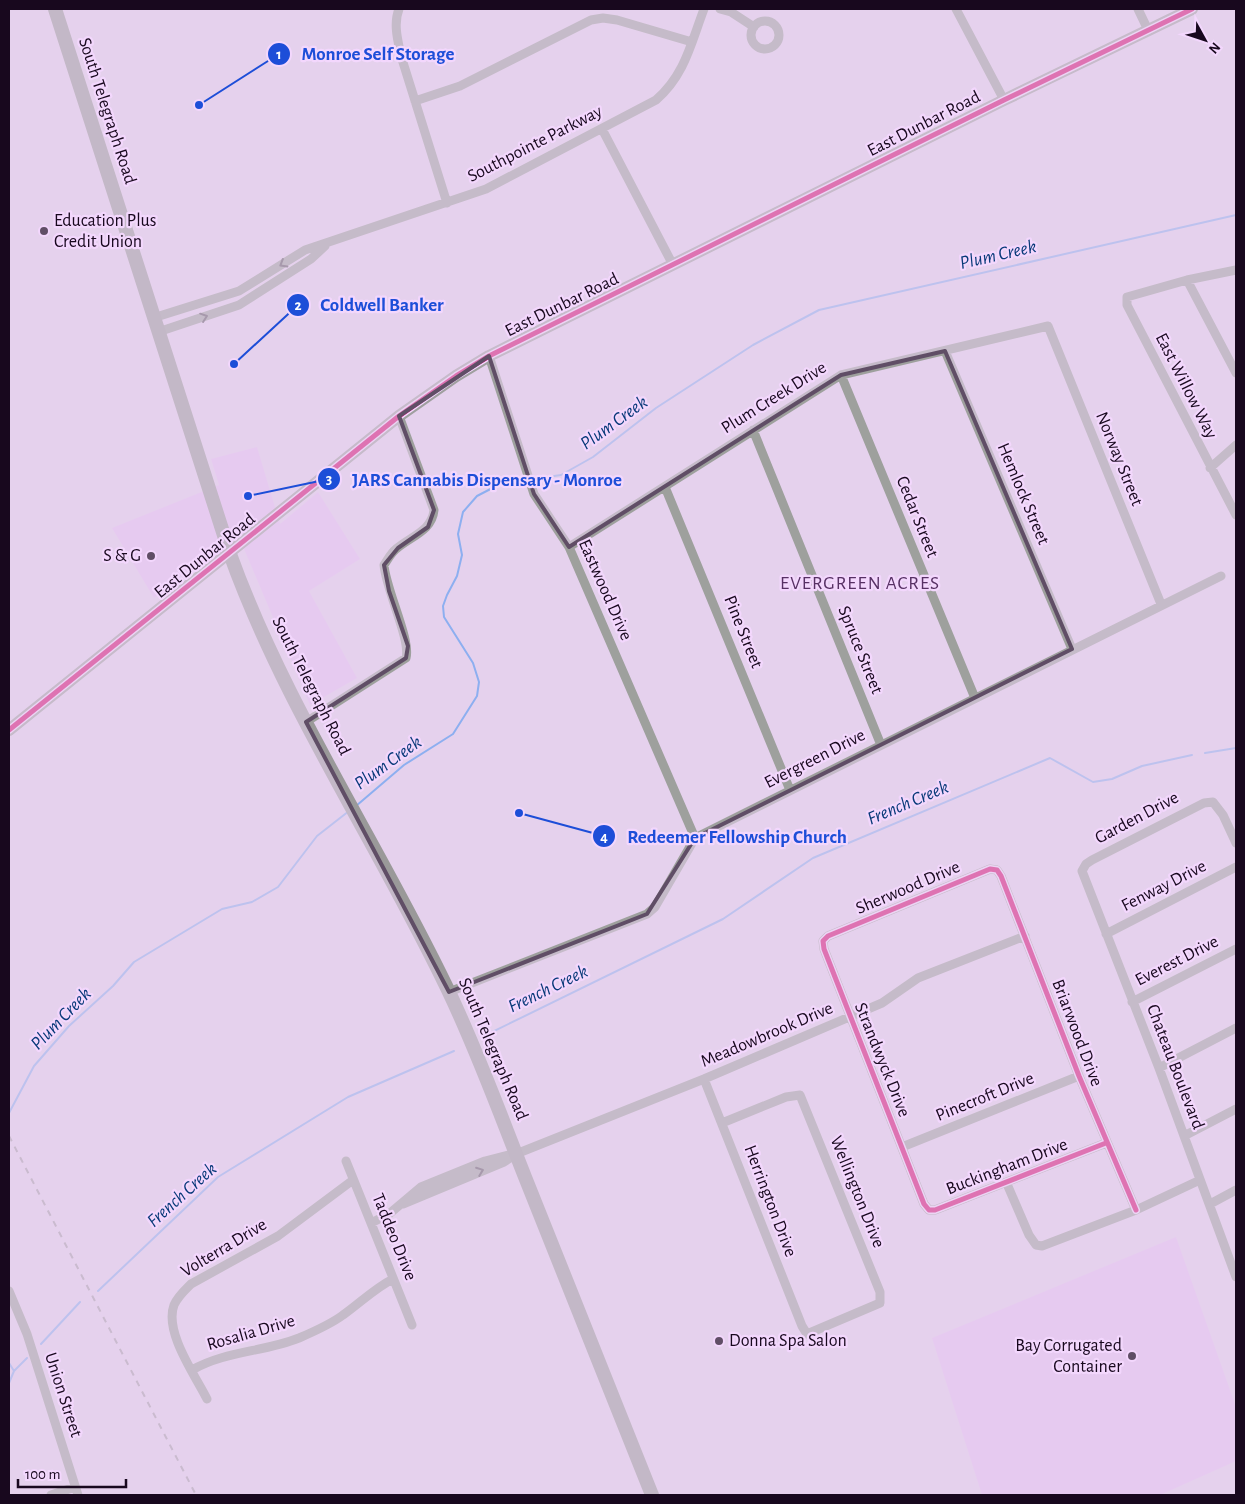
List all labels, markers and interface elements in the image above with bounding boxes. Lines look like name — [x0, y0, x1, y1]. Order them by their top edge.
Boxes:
north arrow — [1180, 15, 1230, 65]
street label: South Telegraph Road — [75, 36, 139, 186]
callout: Monroe Self Storage — [266, 37, 464, 71]
text: N — [1206, 39, 1223, 56]
text: Monroe Self Storage — [301, 45, 455, 64]
text: 1 — [276, 47, 282, 62]
street label: East Dunbar Road — [865, 88, 983, 160]
street label: Southpointe Parkway — [465, 102, 605, 186]
place label: Education Plus Credit Union — [54, 212, 156, 251]
marker: Education Plus Credit Union — [38, 225, 50, 237]
water label: Plum Creek — [958, 237, 1038, 273]
one-way arrow — [279, 257, 288, 267]
street label: East Dunbar Road — [502, 270, 622, 340]
callout: Coldwell Banker — [285, 288, 454, 322]
text: Coldwell Banker — [320, 296, 444, 315]
text: 2 — [294, 298, 302, 313]
one-way arrow — [200, 312, 208, 322]
street label: East Willow Way — [1152, 330, 1220, 442]
street label: Plum Creek Drive — [718, 359, 830, 437]
water label: Plum Creek — [577, 392, 651, 454]
street label: Norway Street — [1092, 409, 1146, 509]
street label: Hemlock Street — [994, 441, 1053, 548]
callout: JARS Cannabis Dispensary - Monroe — [317, 462, 632, 496]
text: JARS Cannabis Dispensary - Monroe — [352, 471, 622, 490]
text: 3 — [326, 472, 332, 487]
street label: Cedar Street — [893, 474, 942, 560]
street label: East Dunbar Road — [151, 510, 259, 602]
street label: Eastwood Drive — [575, 537, 635, 643]
place label: S & G — [103, 547, 141, 565]
marker: S & G — [145, 550, 157, 562]
district label: EVERGREEN ACRES — [780, 574, 940, 593]
street label: Pine Street — [720, 593, 766, 671]
street label: Spruce Street — [834, 604, 886, 697]
street label: South Telegraph Road — [268, 614, 354, 758]
street label: Evergreen Drive — [762, 726, 868, 792]
water label: Plum Creek — [351, 732, 425, 794]
water label: French Creek — [865, 777, 952, 829]
street label: Garden Drive — [1092, 788, 1182, 848]
callout: Redeemer Fellowship Church — [592, 819, 856, 853]
text: Redeemer Fellowship Church — [627, 828, 847, 847]
text: 4 — [600, 830, 608, 845]
street label: Fenway Drive — [1119, 857, 1209, 915]
street label: Sherwood Drive — [853, 858, 963, 918]
street label: Everest Drive — [1133, 932, 1221, 990]
water label: French Creek — [505, 961, 591, 1016]
street label: South Telegraph Road — [455, 975, 531, 1123]
street label: Briarwood Drive — [1048, 977, 1106, 1089]
water label: Plum Creek — [27, 984, 95, 1054]
street label: Meadowbrook Drive — [698, 999, 836, 1071]
street label: Strandwyck Drive — [851, 1000, 913, 1120]
street label: Chateau Boulevard — [1143, 1002, 1207, 1132]
street label: Pinecroft Drive — [933, 1069, 1037, 1125]
street label: Wellington Drive — [826, 1134, 888, 1250]
street label: Buckingham Drive — [944, 1136, 1070, 1198]
street label: Herrington Drive — [740, 1143, 800, 1259]
water label: French Creek — [144, 1159, 221, 1231]
one-way arrow — [475, 1167, 484, 1178]
street label: Taddeo Drive — [368, 1191, 420, 1283]
street label: Volterra Drive — [178, 1215, 270, 1281]
street label: Rosalia Drive — [205, 1312, 297, 1354]
place label: Donna Spa Salon — [729, 1332, 847, 1350]
marker: Donna Spa Salon — [713, 1335, 725, 1347]
place label: Bay Corrugated Container — [1015, 1337, 1122, 1376]
street label: Union Street — [41, 1350, 85, 1440]
marker: Bay Corrugated Container — [1126, 1350, 1138, 1362]
scale bar — [18, 1456, 125, 1488]
text: 100 m — [25, 1467, 60, 1482]

